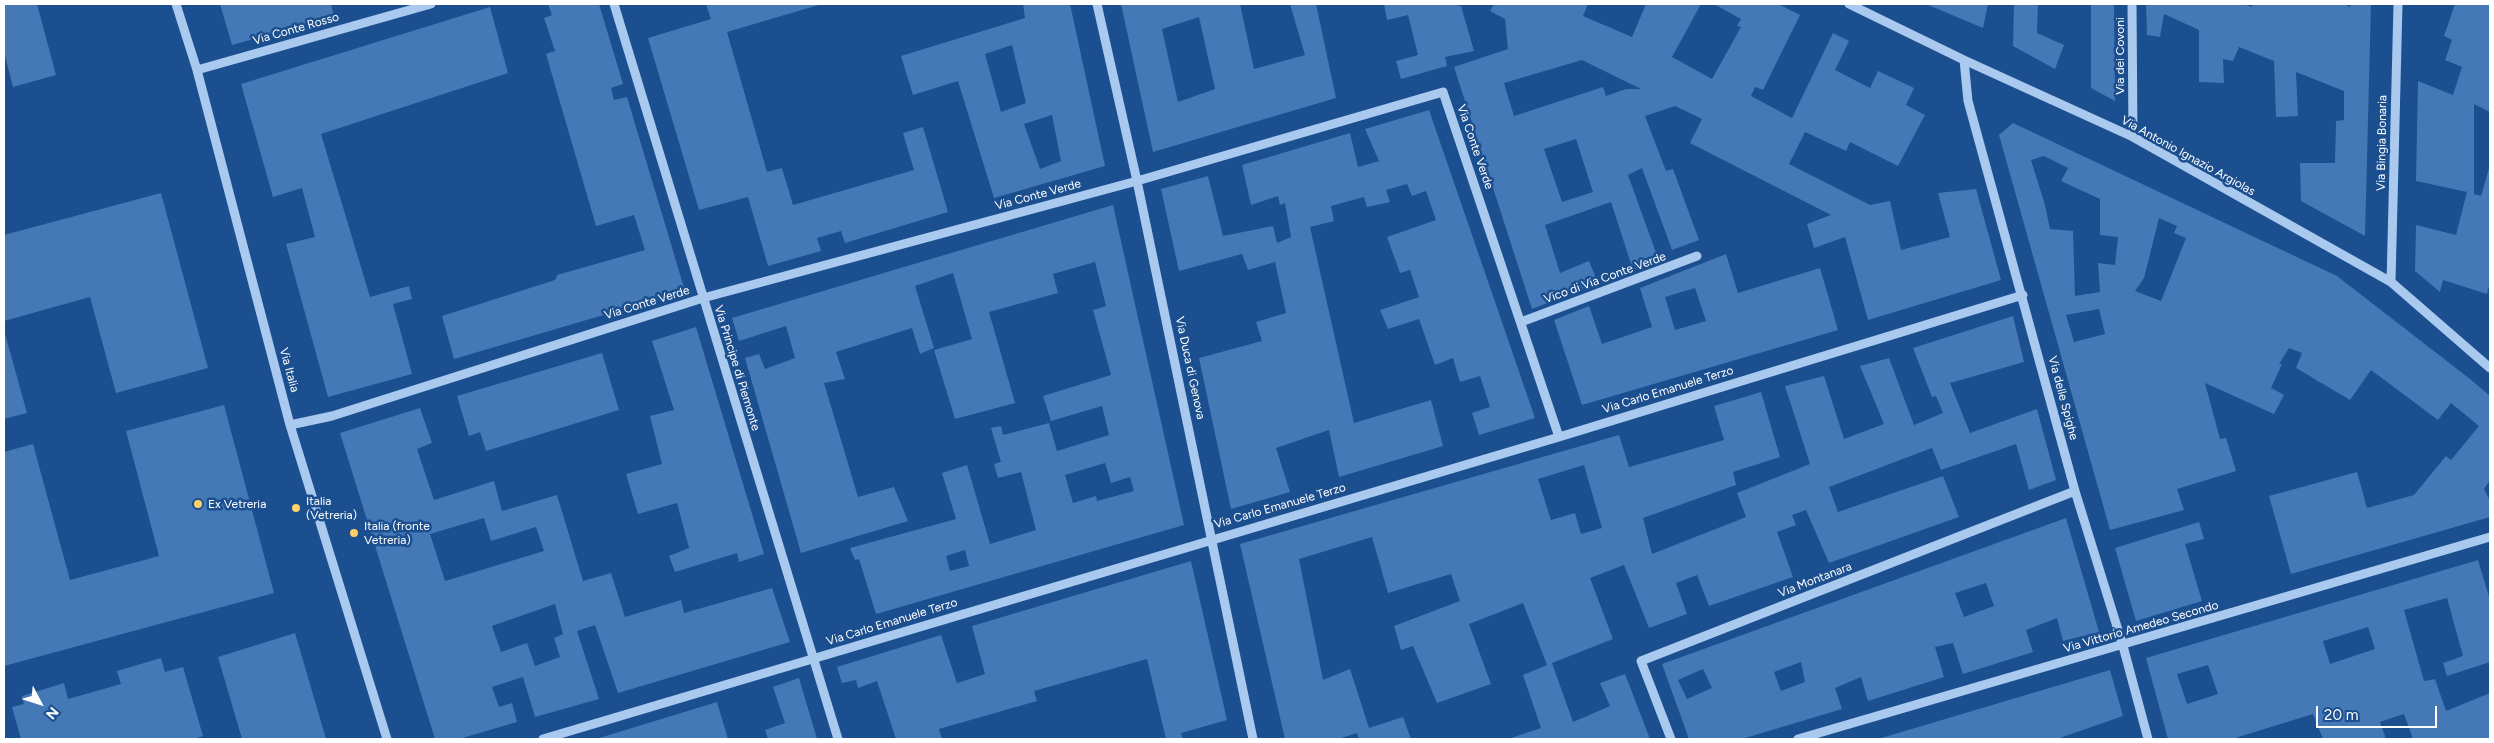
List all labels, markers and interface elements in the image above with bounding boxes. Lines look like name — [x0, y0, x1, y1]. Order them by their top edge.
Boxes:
street label: Via Conte Rosso — [251, 10, 341, 48]
street label: Via dei Covoni — [2113, 17, 2127, 95]
street label: Via Bingia Bonaria — [2374, 95, 2390, 191]
street label: Via Conte Verde — [1454, 103, 1496, 191]
street label: Via Antonio Ignazio Argiolas — [2119, 113, 2257, 199]
street label: Via Conte Verde — [993, 177, 1083, 213]
street label: Vico di Via Conte Verde — [1542, 249, 1668, 307]
street label: Via Conte Verde — [603, 283, 691, 323]
street label: Via Principe di Piemonte — [711, 303, 763, 433]
street label: Via Duca di Genova — [1172, 315, 1208, 421]
street label: Via Italia — [276, 346, 302, 394]
street label: Via delle Spighe — [2045, 355, 2081, 441]
street label: Via Carlo Emanuele Terzo — [1601, 363, 1735, 417]
street label: Via Carlo Emanuele Terzo — [1212, 480, 1348, 532]
place label: Italia (Vetreria) — [306, 494, 357, 522]
place label: Ex Vetreria — [208, 497, 266, 511]
marker: Ex Vetreria — [192, 498, 204, 510]
marker: Italia (Vetreria) — [290, 502, 302, 514]
place label: Italia (fronte Vetreria) — [364, 519, 430, 547]
marker: Italia (fronte Vetreria) — [348, 527, 360, 539]
street label: Via Montanara — [1776, 559, 1854, 601]
street label: Via Carlo Emanuele Terzo — [825, 595, 959, 649]
street label: Via Vittorio Amedeo Secondo — [2062, 598, 2220, 656]
north arrow — [15, 678, 65, 728]
scale bar — [2319, 696, 2440, 728]
text: N — [42, 703, 62, 723]
text: 20 m — [2324, 706, 2358, 724]

